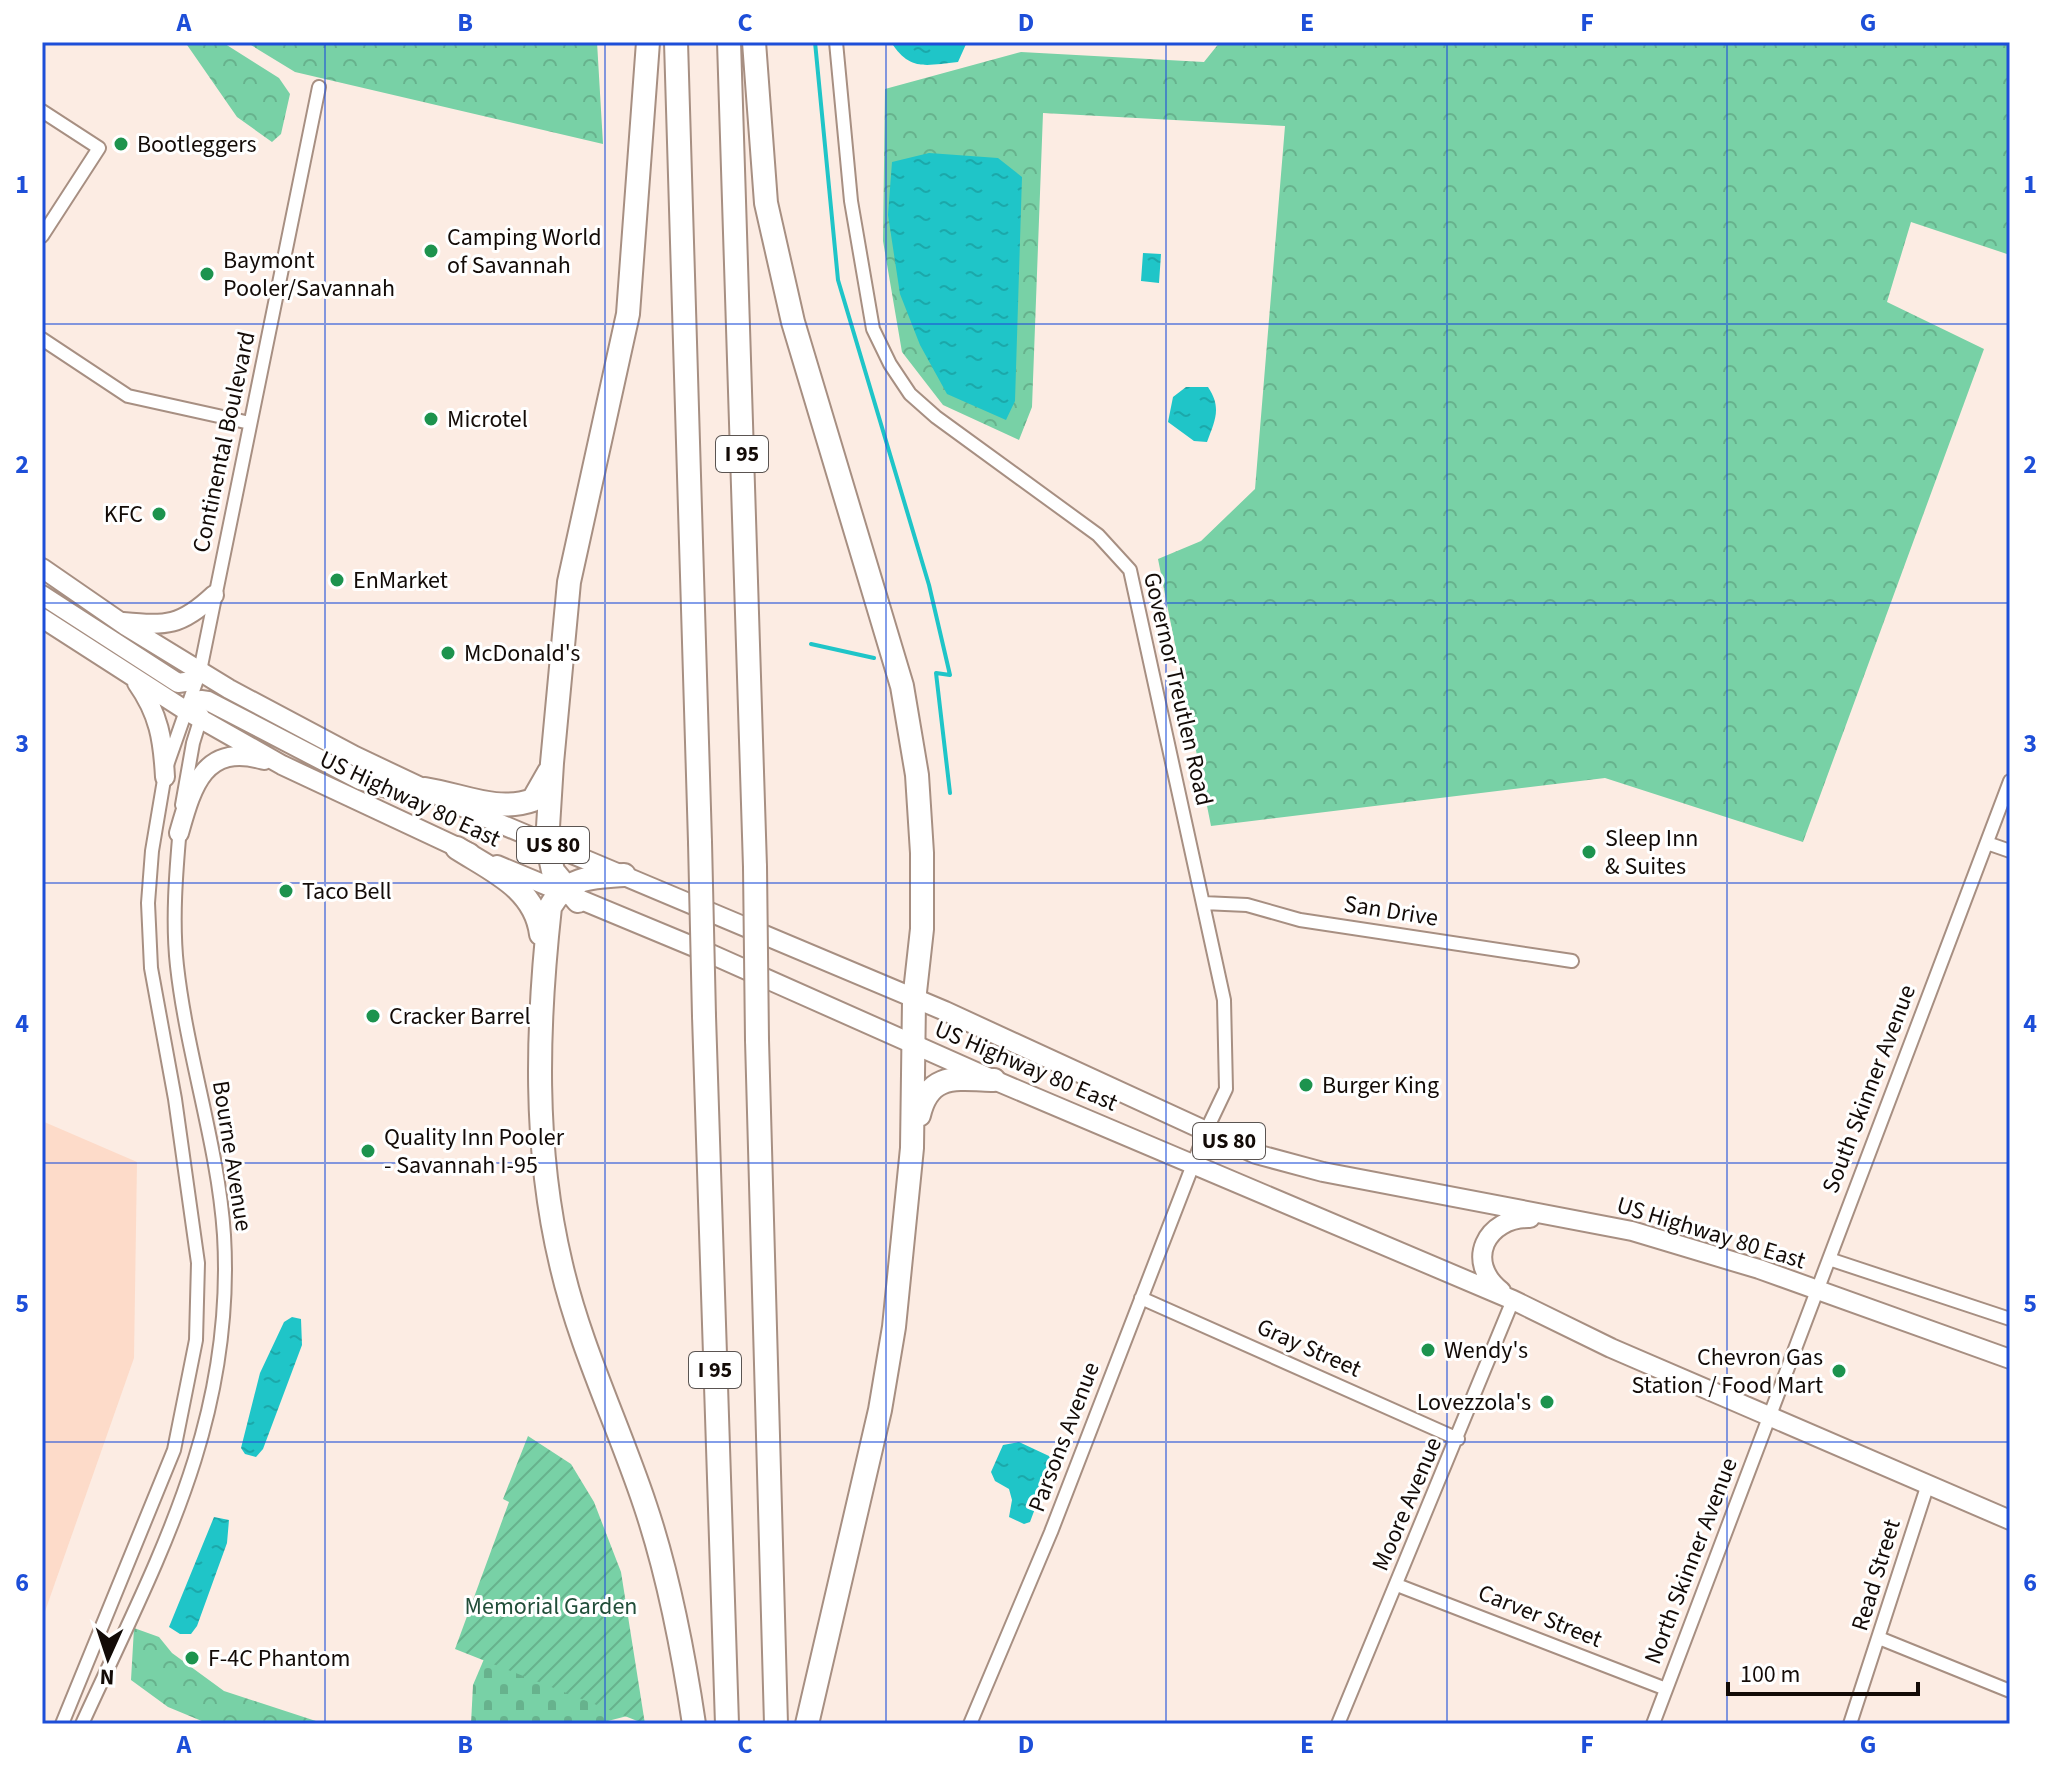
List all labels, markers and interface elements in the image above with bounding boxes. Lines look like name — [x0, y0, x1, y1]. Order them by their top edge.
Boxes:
text: A — [176, 4, 193, 41]
text: B — [457, 4, 473, 41]
text: C — [737, 4, 753, 41]
text: D — [1018, 4, 1034, 41]
text: E — [1300, 4, 1314, 41]
text: F — [1580, 4, 1594, 41]
text: G — [1860, 4, 1876, 41]
place label: Bootleggers — [137, 127, 257, 162]
marker: Bootleggers — [112, 135, 130, 153]
text: 1 — [15, 166, 29, 203]
text: 1 — [2023, 166, 2037, 203]
place label: Camping World of Savannah — [447, 220, 602, 283]
marker: Camping World of Savannah — [422, 242, 440, 260]
place label: Baymont Pooler/Savannah — [223, 243, 395, 306]
marker: Baymont Pooler/Savannah — [198, 265, 216, 283]
street label: Continental Boulevard — [183, 328, 265, 556]
place label: Microtel — [447, 402, 528, 437]
marker: Microtel — [422, 410, 440, 428]
road number: I 95 — [716, 436, 768, 472]
text: 2 — [15, 446, 29, 483]
text: 2 — [2023, 446, 2037, 483]
place label: KFC — [104, 497, 143, 532]
marker: KFC — [150, 505, 168, 523]
place label: EnMarket — [353, 563, 448, 598]
street label: Governor Treutlen Road — [1134, 569, 1222, 809]
marker: EnMarket — [328, 571, 346, 589]
place label: McDonald's — [464, 636, 580, 671]
marker: McDonald's — [439, 644, 457, 662]
text: 3 — [15, 725, 29, 762]
text: 3 — [2023, 725, 2037, 762]
street label: US Highway 80 East — [314, 742, 506, 856]
place label: Sleep Inn & Suites — [1605, 821, 1698, 884]
road number: US 80 — [517, 827, 589, 863]
marker: Sleep Inn & Suites — [1580, 843, 1598, 861]
place label: Taco Bell — [302, 874, 392, 909]
marker: Taco Bell — [277, 882, 295, 900]
street label: San Drive — [1341, 886, 1441, 936]
street label: South Skinner Avenue — [1813, 980, 1925, 1198]
place label: Cracker Barrel — [389, 999, 531, 1034]
text: 4 — [15, 1005, 29, 1042]
text: 4 — [2023, 1005, 2037, 1042]
marker: Cracker Barrel — [364, 1007, 382, 1025]
street label: US Highway 80 East — [929, 1012, 1123, 1120]
place label: Burger King — [1322, 1068, 1439, 1103]
marker: Burger King — [1297, 1076, 1315, 1094]
street label: Bourne Avenue — [203, 1078, 261, 1234]
place label: Quality Inn Pooler - Savannah I-95 — [384, 1120, 565, 1183]
road number: US 80 — [1193, 1123, 1265, 1159]
marker: Quality Inn Pooler - Savannah I-95 — [359, 1142, 377, 1160]
street label: US Highway 80 East — [1612, 1188, 1810, 1278]
text: 5 — [15, 1285, 29, 1322]
text: 5 — [2023, 1285, 2037, 1322]
street label: Gray Street — [1251, 1309, 1367, 1387]
place label: Wendy's — [1444, 1333, 1528, 1368]
place label: Chevron Gas Station / Food Mart — [1632, 1340, 1823, 1403]
marker: Wendy's — [1419, 1341, 1437, 1359]
road number: I 95 — [689, 1352, 741, 1388]
street label: Parsons Avenue — [1019, 1357, 1109, 1517]
marker: Chevron Gas Station / Food Mart — [1830, 1362, 1848, 1380]
place label: Lovezzola's — [1417, 1385, 1531, 1420]
marker: Lovezzola's — [1538, 1393, 1556, 1411]
street label: Moore Avenue — [1363, 1432, 1451, 1576]
street label: North Skinner Avenue — [1635, 1453, 1747, 1669]
street label: Read Street — [1842, 1515, 1910, 1635]
text: 6 — [15, 1564, 29, 1601]
text: 6 — [2023, 1564, 2037, 1601]
street label: Carver Street — [1473, 1575, 1607, 1657]
park label: Memorial Garden — [465, 1589, 637, 1624]
north arrow — [68, 1618, 148, 1698]
place label: F-4C Phantom — [208, 1641, 350, 1676]
scale bar — [1728, 1646, 1918, 1696]
marker: F-4C Phantom — [183, 1649, 201, 1667]
text: 100 m — [1740, 1657, 1800, 1692]
text: N — [99, 1661, 115, 1693]
text: A — [176, 1726, 193, 1763]
text: B — [457, 1726, 473, 1763]
text: C — [737, 1726, 753, 1763]
text: D — [1018, 1726, 1034, 1763]
text: E — [1300, 1726, 1314, 1763]
text: F — [1580, 1726, 1594, 1763]
text: G — [1860, 1726, 1876, 1763]

